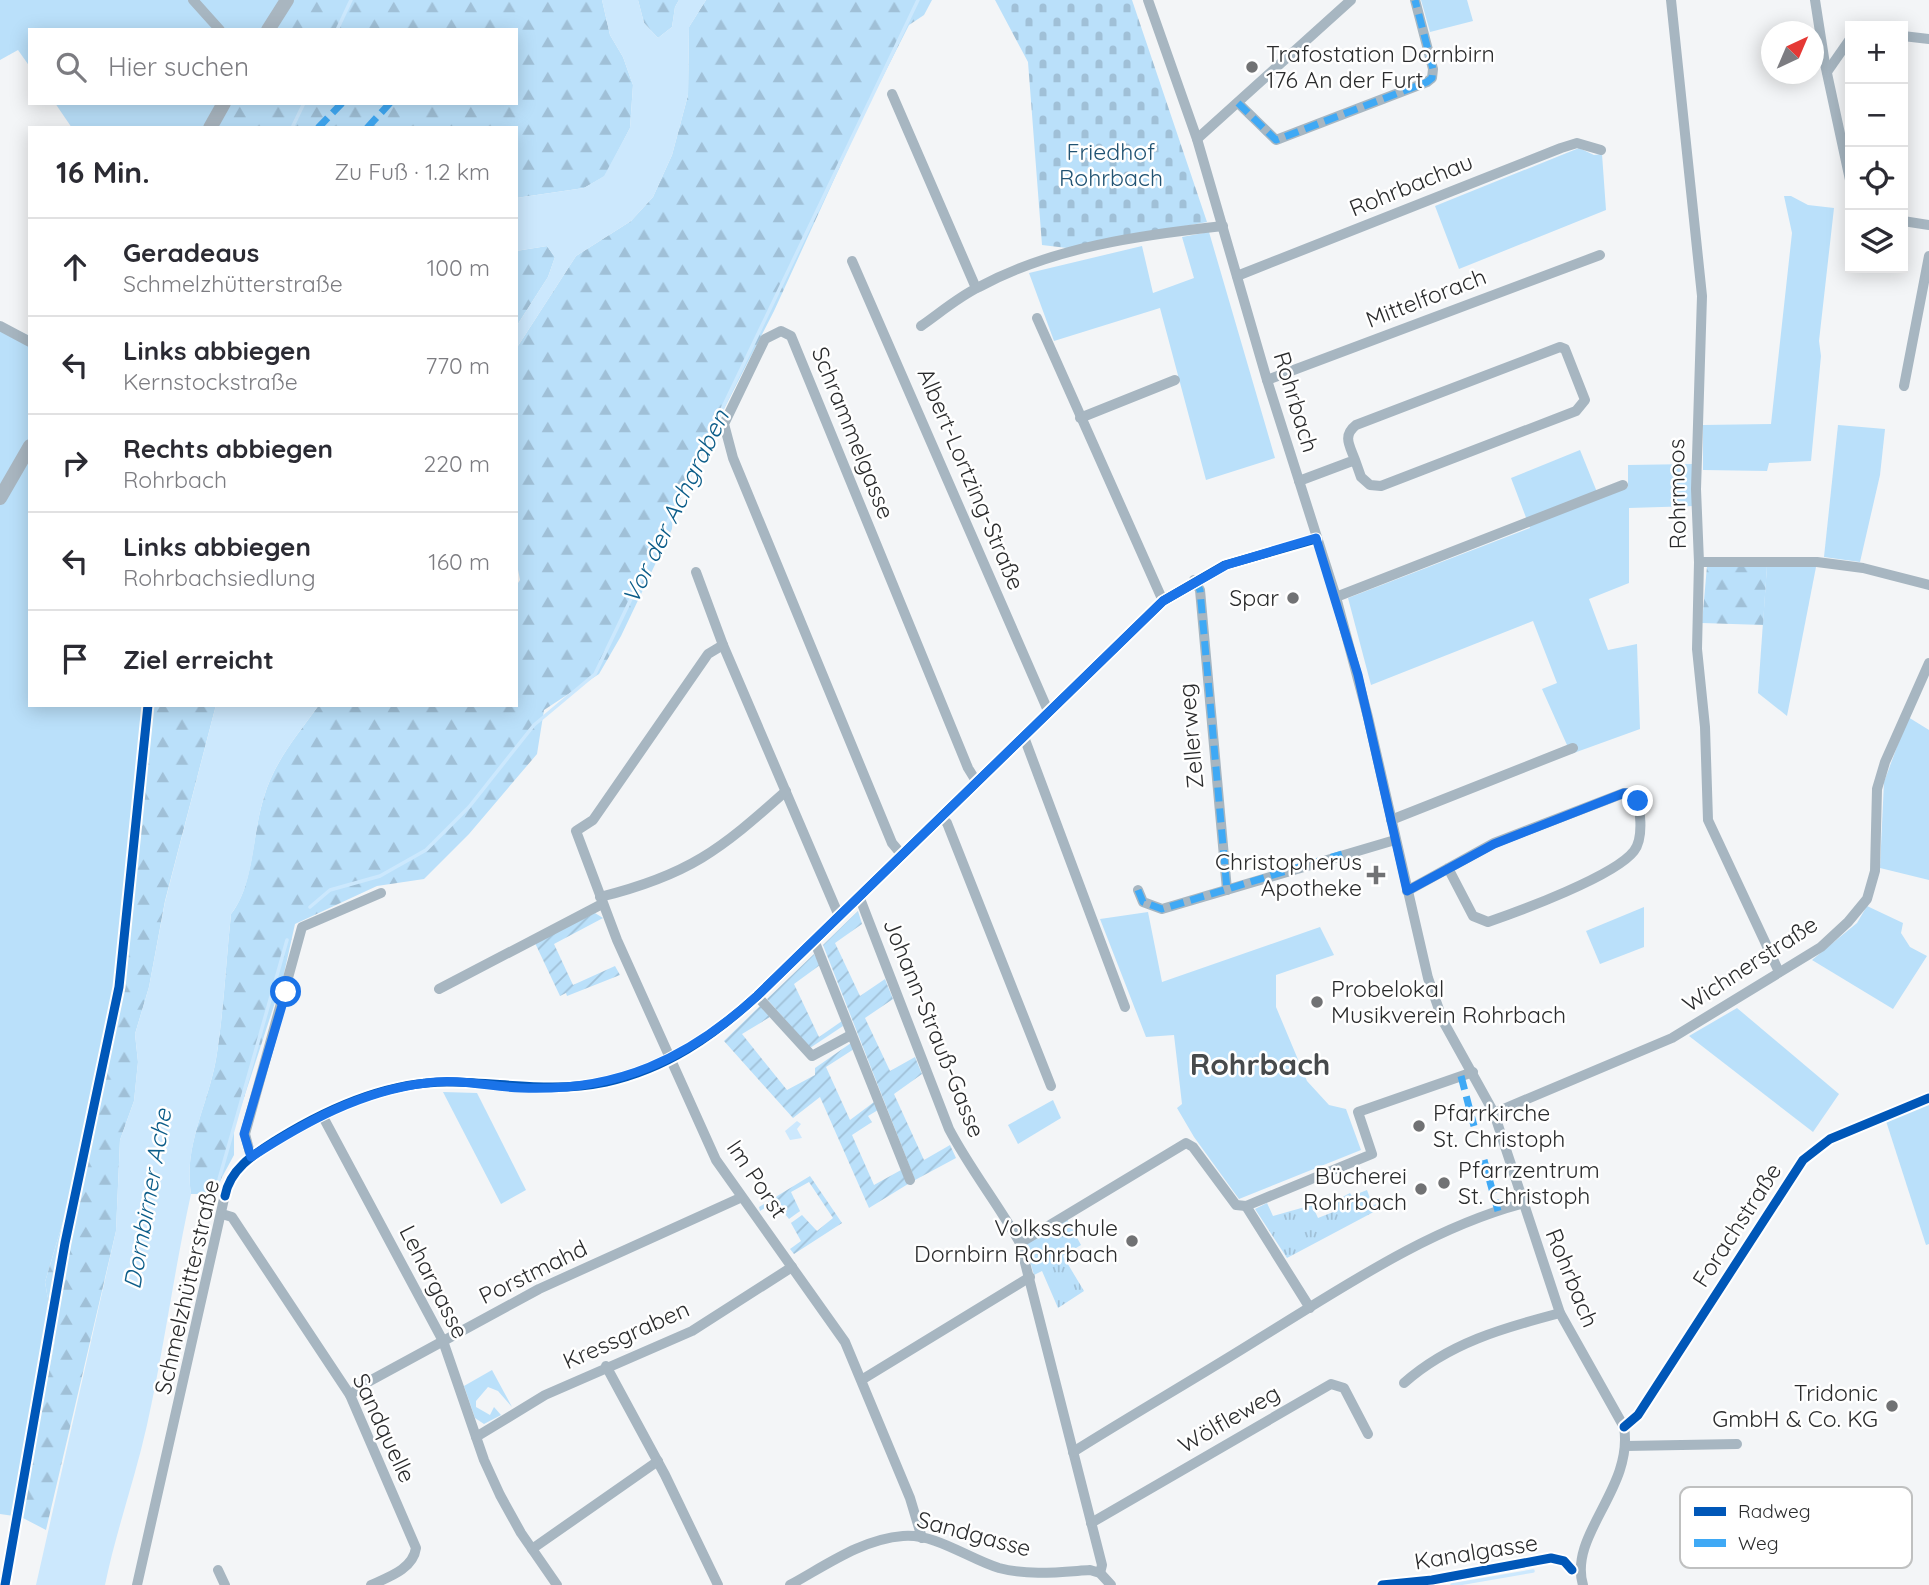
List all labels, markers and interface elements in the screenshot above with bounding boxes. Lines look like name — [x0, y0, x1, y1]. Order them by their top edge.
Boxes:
north arrow — [1761, 21, 1824, 84]
map controls — [1845, 21, 1908, 273]
button: + — [1845, 21, 1908, 84]
search box — [28, 28, 518, 105]
place label: Trafostation Dornbirn 176 An der Furt — [1266, 39, 1495, 94]
icon: search — [52, 48, 90, 86]
text: Hier suchen — [108, 50, 249, 83]
marker: Trafostation Dornbirn 176 An der Furt — [1244, 59, 1260, 75]
button: − — [1845, 84, 1908, 147]
park label: Friedhof Rohrbach — [1059, 137, 1163, 192]
street label: Rohrbachau — [1345, 147, 1477, 222]
button: locate — [1845, 147, 1908, 210]
text: 16 Min. — [56, 153, 150, 191]
text: Zu Fuß · 1.2 km — [334, 157, 490, 186]
button: layers — [1845, 210, 1908, 273]
text: Geradeaus — [123, 236, 259, 269]
icon: ahead — [56, 248, 94, 286]
text: 100 m — [427, 253, 490, 282]
street label: Mittelforach — [1362, 261, 1490, 334]
text: Schmelzhütterstraße — [123, 269, 343, 298]
text: Links abbiegen — [123, 334, 311, 367]
street label: Schrammelgasse — [806, 342, 901, 523]
icon: left — [56, 346, 94, 384]
street label: Rohrbach — [1267, 348, 1326, 456]
text: 770 m — [425, 351, 490, 380]
street label: Albert-Lortzing-Straße — [912, 363, 1031, 594]
text: Kernstockstraße — [123, 367, 298, 396]
water label: Vor der Achgraben — [615, 404, 735, 608]
text: Rechts abbiegen — [123, 432, 333, 465]
street label: Rohrmoos — [1661, 438, 1692, 550]
icon: right — [56, 444, 94, 482]
text: 220 m — [424, 449, 490, 478]
text: Rohrbach — [123, 465, 227, 494]
text: Links abbiegen — [123, 530, 311, 563]
icon: left — [56, 542, 94, 580]
text: 160 m — [428, 547, 490, 576]
text: Rohrbachsiedlung — [123, 563, 316, 592]
place label: Spar — [1229, 583, 1279, 612]
marker: Spar — [1285, 590, 1301, 606]
icon: arrive — [56, 640, 94, 678]
text: Ziel erreicht — [123, 643, 274, 676]
street label: Zellerweg — [1171, 682, 1210, 790]
route end — [1622, 785, 1653, 816]
place label: Christopherus Apotheke — [1215, 847, 1362, 902]
marker: Christopherus Apotheke — [1368, 867, 1384, 883]
street label: Wichnerstraße — [1677, 909, 1823, 1018]
street label: Johann-Strauß-Gasse — [877, 914, 992, 1141]
place label: Probelokal Musikverein Rohrbach — [1331, 974, 1566, 1029]
route start — [270, 976, 301, 1007]
marker: Probelokal Musikverein Rohrbach — [1309, 994, 1325, 1010]
district label: Rohrbach — [1190, 1045, 1330, 1083]
place label: Pfarrkirche St. Christoph — [1433, 1098, 1565, 1153]
water label: Dornbirner Ache — [116, 1105, 178, 1291]
marker: Pfarrkirche St. Christoph — [1411, 1118, 1427, 1134]
street label: Im Porst — [721, 1134, 794, 1223]
place label: Pfarrzentrum St. Christoph — [1458, 1155, 1600, 1210]
street label: Forachstraße — [1686, 1157, 1787, 1292]
place label: Bücherei Rohrbach — [1303, 1161, 1407, 1216]
marker: Pfarrzentrum St. Christoph — [1436, 1175, 1452, 1191]
street label: Schmelzhütterstraße — [148, 1177, 225, 1397]
marker: Bücherei Rohrbach — [1413, 1181, 1429, 1197]
place label: Volksschule Dornbirn Rohrbach — [914, 1213, 1118, 1268]
street label: Lehargasse — [393, 1220, 475, 1343]
street label: Rohrbach — [1540, 1224, 1605, 1331]
street label: Porstmahd — [474, 1233, 592, 1310]
marker: Volksschule Dornbirn Rohrbach — [1124, 1233, 1140, 1249]
street label: Kressgraben — [558, 1294, 694, 1375]
street label: Sandquelle — [346, 1368, 422, 1487]
street label: Wölfleweg — [1173, 1378, 1285, 1459]
place label: Tridonic GmbH & Co. KG — [1712, 1378, 1878, 1433]
marker: Tridonic GmbH & Co. KG — [1884, 1398, 1900, 1414]
legend — [1680, 1487, 1912, 1568]
text: Radweg — [1738, 1499, 1811, 1523]
street label: Sandgasse — [914, 1504, 1034, 1563]
street label: Kanalgasse — [1412, 1527, 1540, 1576]
text: Weg — [1738, 1531, 1779, 1555]

